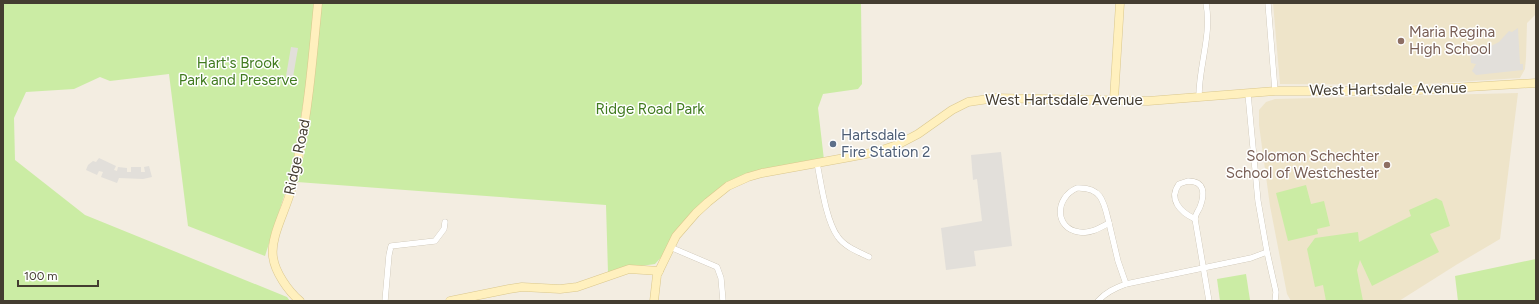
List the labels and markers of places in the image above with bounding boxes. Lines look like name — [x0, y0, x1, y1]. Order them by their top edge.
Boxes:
place label: Maria Regina High School — [1409, 23, 1495, 58]
marker: Maria Regina High School — [1396, 36, 1406, 46]
place label: Hartsdale Fire Station 2 — [841, 126, 930, 161]
marker: Hartsdale Fire Station 2 — [828, 139, 838, 149]
place label: Solomon Schechter School of Westchester — [1226, 147, 1379, 182]
marker: Solomon Schechter School of Westchester — [1382, 160, 1392, 170]

